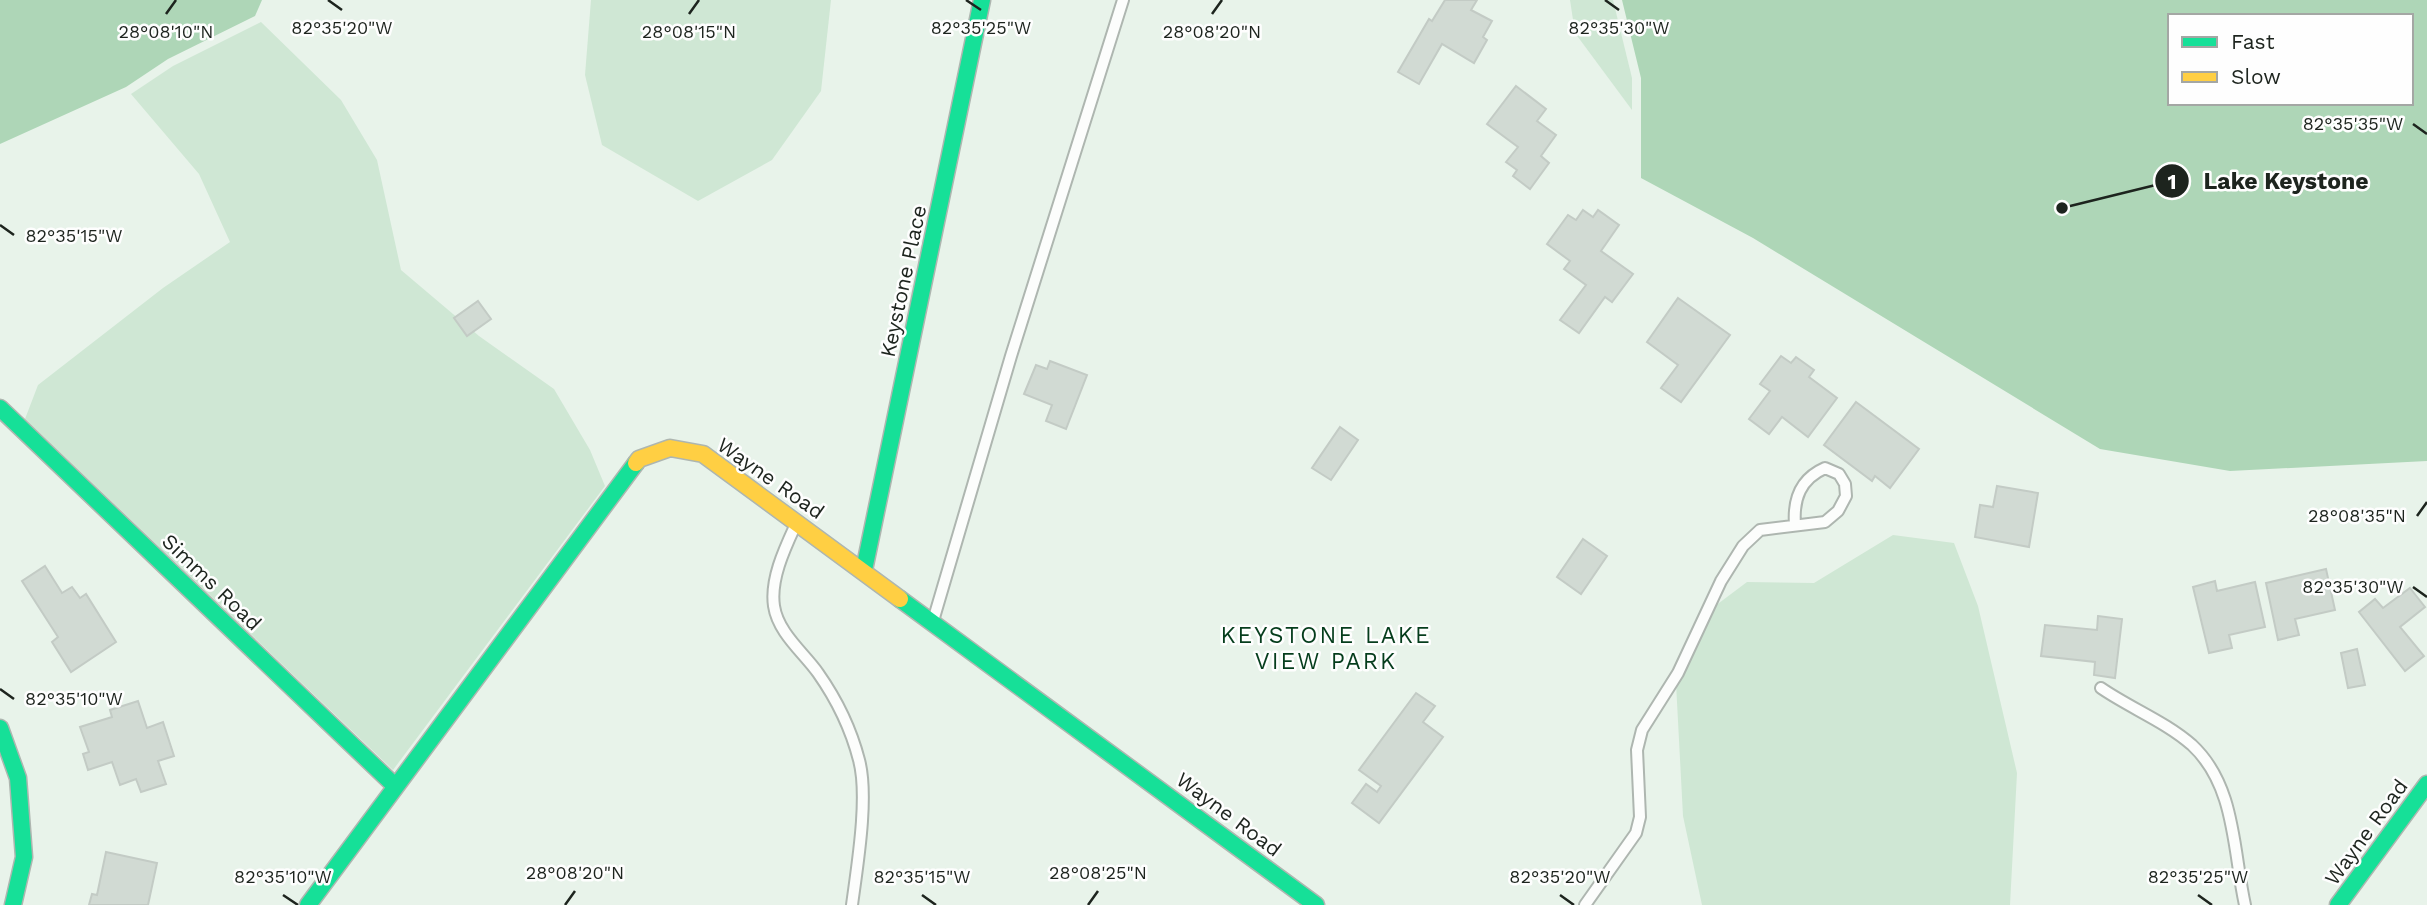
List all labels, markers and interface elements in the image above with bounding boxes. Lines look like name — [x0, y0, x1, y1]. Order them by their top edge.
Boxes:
legend — [2168, 14, 2413, 105]
text: 82°35'20"W — [291, 17, 393, 38]
text: 82°35'25"W — [931, 17, 1031, 38]
text: 82°35'30"W — [1568, 17, 1670, 38]
text: 28°08'10"N — [118, 21, 214, 42]
text: 28°08'15"N — [642, 21, 736, 42]
text: 28°08'20"N — [1163, 21, 1261, 42]
text: Fast — [2231, 29, 2275, 54]
text: Slow — [2231, 64, 2281, 89]
text: 82°35'35"W — [2303, 113, 2403, 134]
callout: Lake Keystone — [2155, 159, 2383, 203]
text: Lake Keystone — [2203, 168, 2369, 195]
text: 1 — [2167, 169, 2177, 194]
street label: Keystone Place — [875, 203, 931, 359]
text: 82°35'15"W — [25, 225, 123, 246]
street label: Wayne Road — [713, 432, 829, 524]
text: 28°08'35"N — [2308, 505, 2406, 526]
street label: Simms Road — [157, 528, 267, 636]
text: 82°35'30"W — [2302, 576, 2404, 597]
district label: KEYSTONE LAKE VIEW PARK — [1220, 622, 1432, 675]
text: 82°35'10"W — [25, 688, 123, 709]
street label: Wayne Road — [1172, 766, 1286, 862]
street label: Wayne Road — [2319, 774, 2413, 890]
text: 28°08'20"N — [526, 862, 624, 883]
text: 28°08'25"N — [1049, 862, 1147, 883]
text: 82°35'10"W — [234, 866, 332, 887]
text: 82°35'15"W — [873, 866, 971, 887]
text: 82°35'20"W — [1509, 866, 1611, 887]
text: 82°35'25"W — [2148, 866, 2248, 887]

